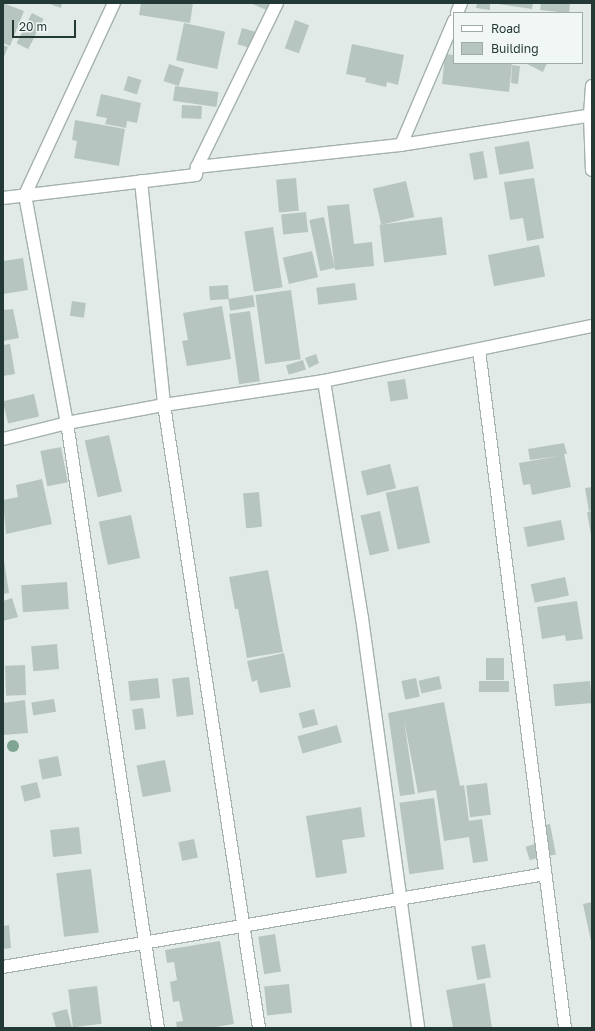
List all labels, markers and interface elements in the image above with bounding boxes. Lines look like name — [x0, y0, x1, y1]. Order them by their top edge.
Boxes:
scale bar — [14, 12, 78, 38]
legend — [453, 12, 583, 64]
text: 20 m — [19, 19, 47, 34]
text: Road — [491, 21, 520, 36]
text: Building — [491, 41, 539, 56]

